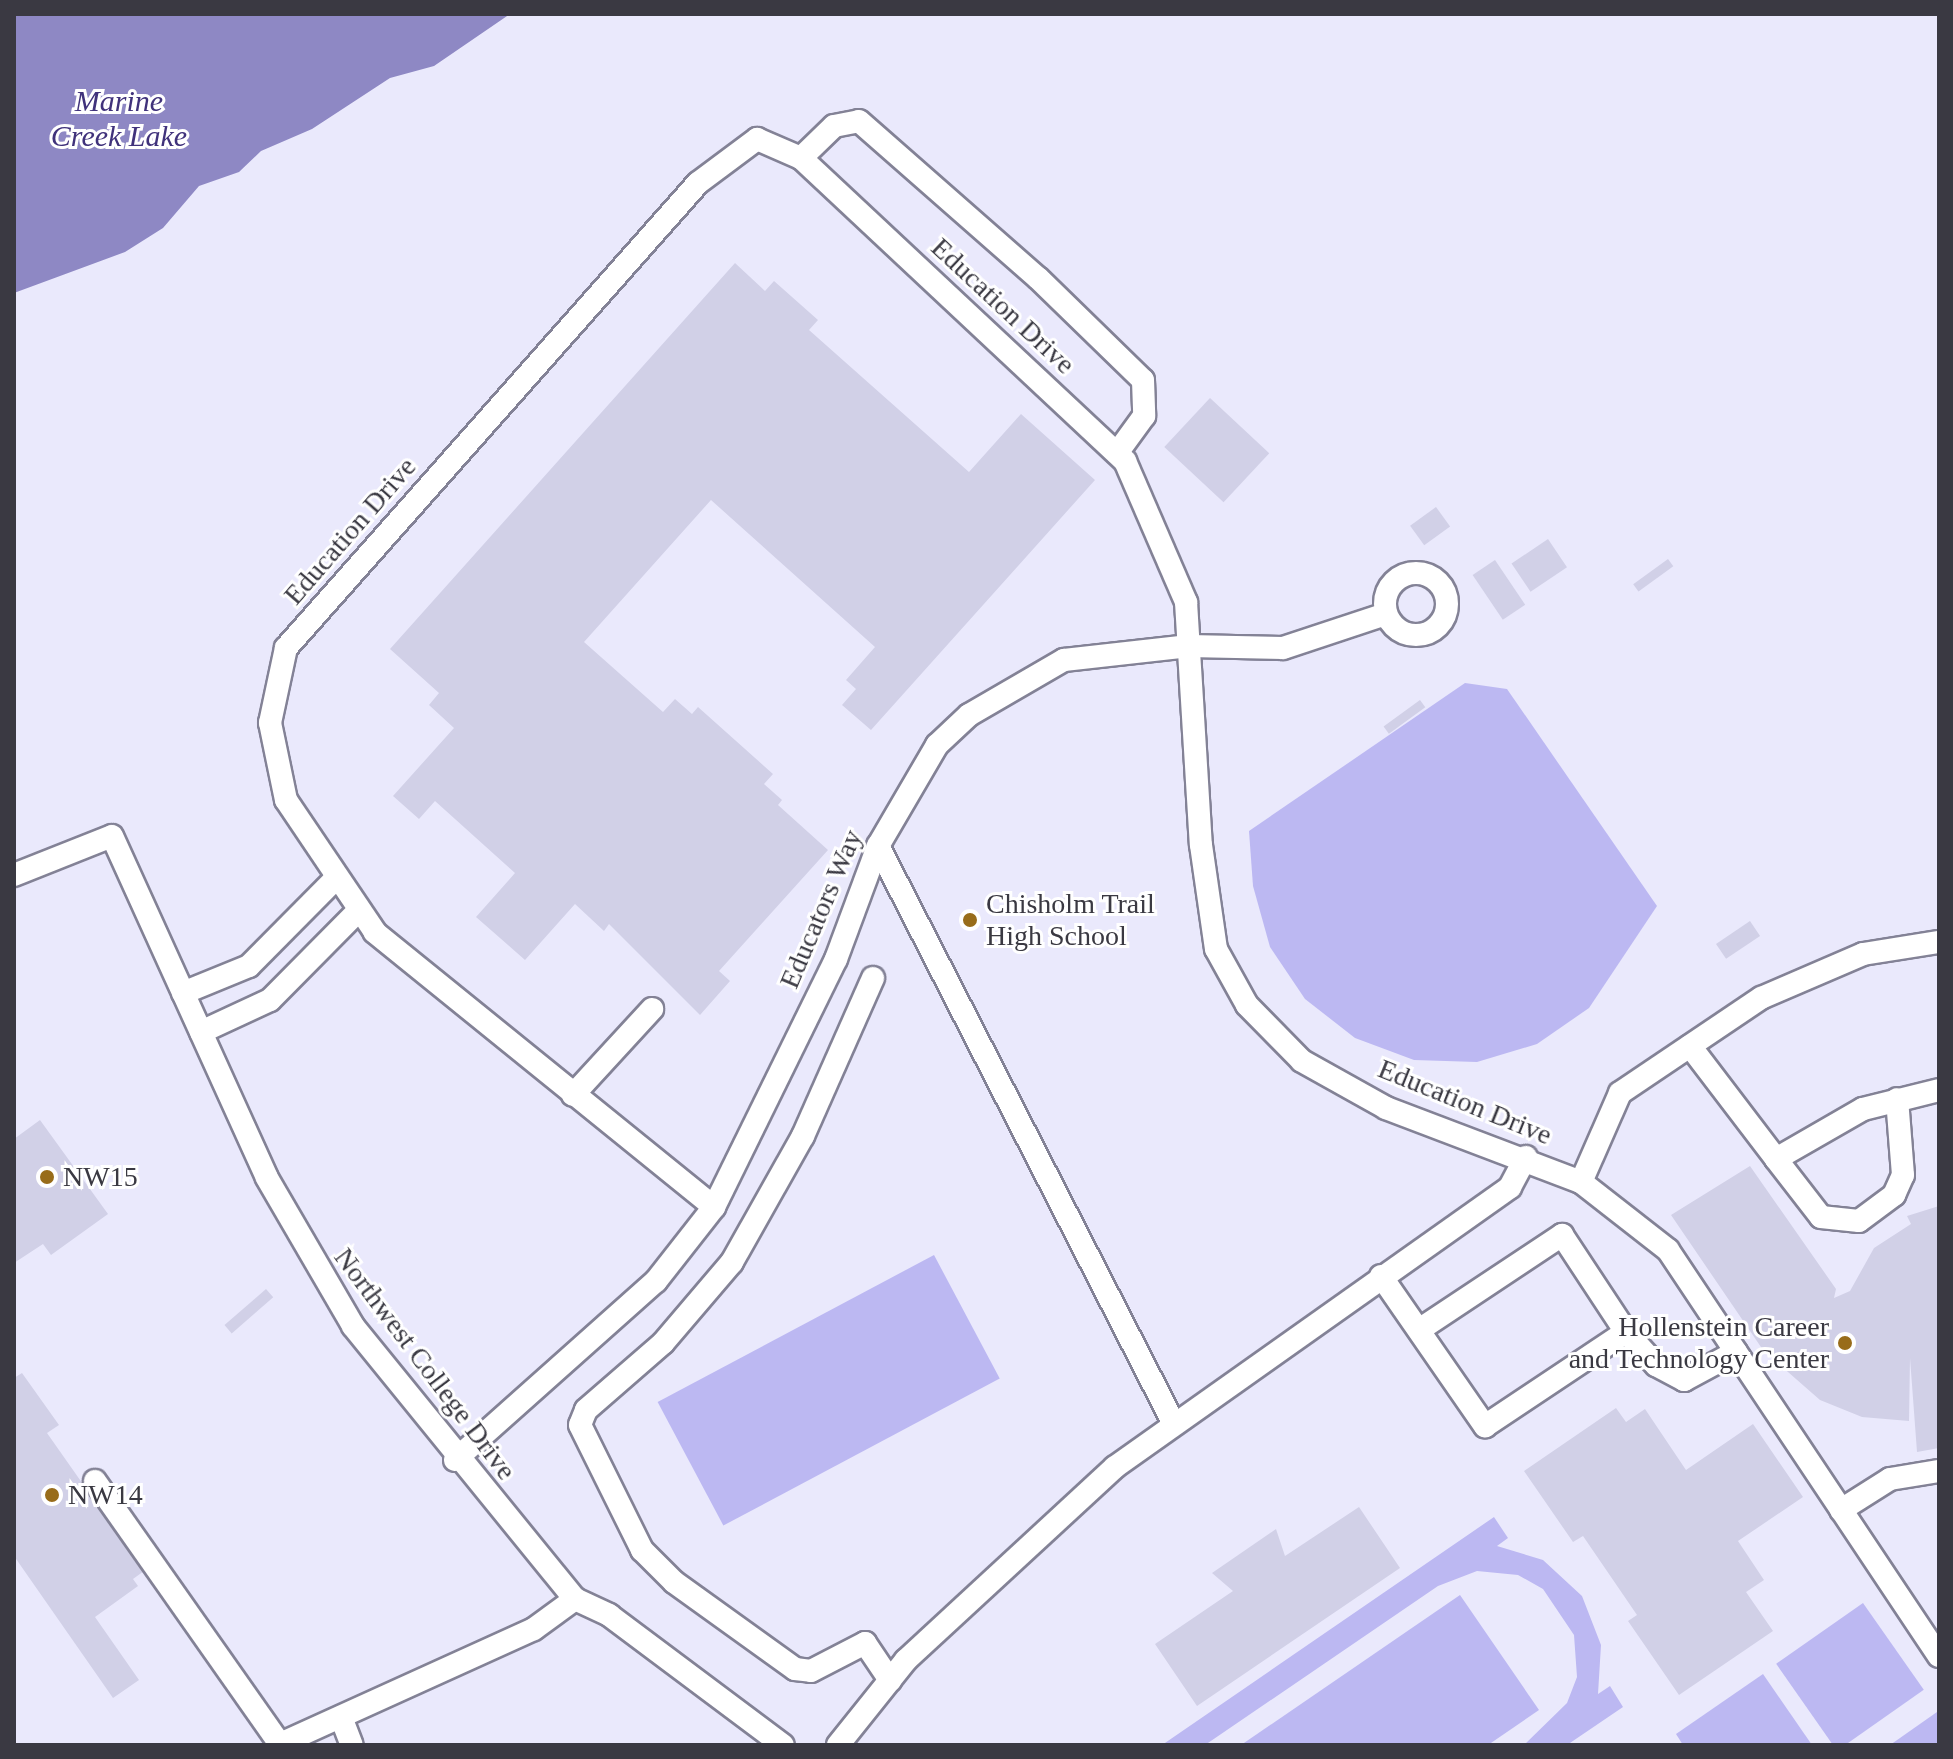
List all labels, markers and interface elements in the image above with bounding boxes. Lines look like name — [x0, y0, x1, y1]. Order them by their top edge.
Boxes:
water label: Marine Creek Lake — [51, 83, 187, 154]
street label: Education Drive — [924, 231, 1082, 381]
street label: Education Drive — [277, 450, 423, 612]
street label: Educators Way — [772, 824, 870, 994]
place label: Chisholm Trail High School — [986, 887, 1155, 953]
marker: Chisholm Trail High School — [961, 911, 979, 929]
street label: Education Drive — [1373, 1052, 1557, 1152]
place label: NW15 — [63, 1160, 138, 1194]
marker: NW15 — [38, 1168, 56, 1186]
street label: Northwest College Drive — [327, 1241, 523, 1487]
place label: Hollenstein Career and Technology Center — [1568, 1310, 1829, 1376]
marker: Hollenstein Career and Technology Center — [1836, 1334, 1854, 1352]
place label: NW14 — [68, 1478, 143, 1512]
marker: NW14 — [43, 1486, 61, 1504]

